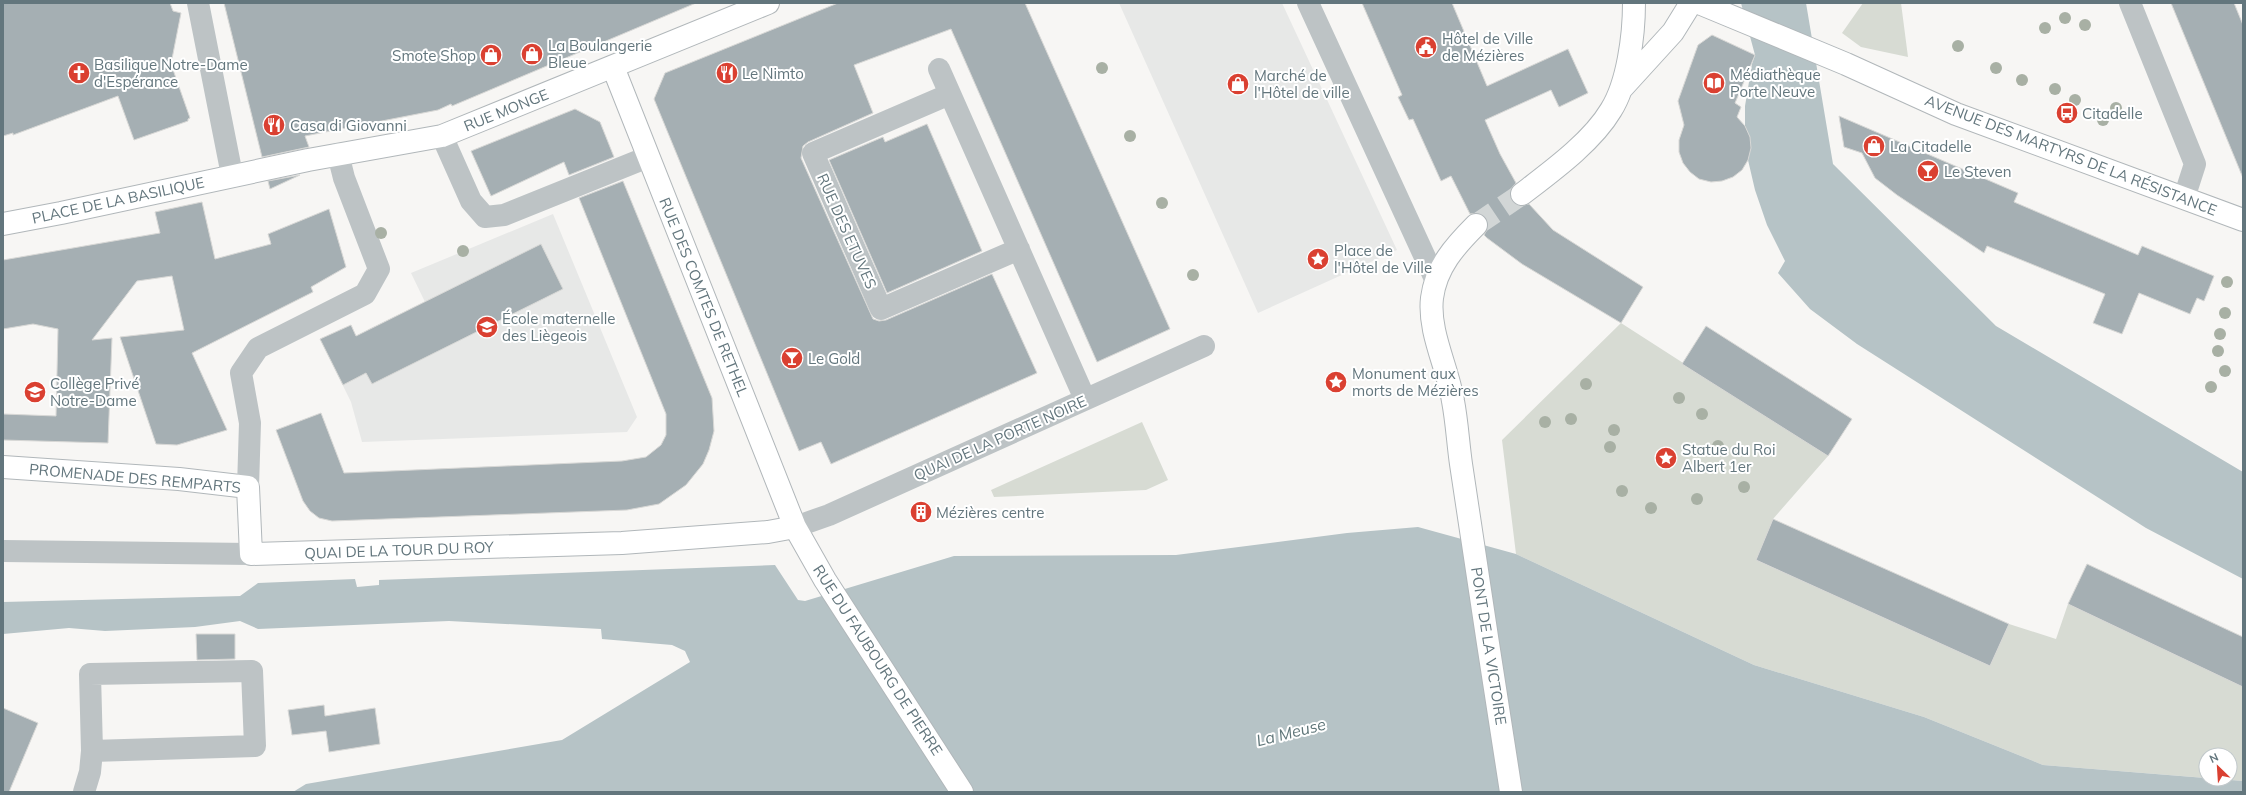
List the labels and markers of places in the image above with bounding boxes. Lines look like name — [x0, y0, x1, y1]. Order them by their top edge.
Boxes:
place label: Hôtel de Ville de Mézières — [1442, 29, 1533, 65]
public building icon: Hôtel de Ville de Mézières — [1413, 34, 1439, 60]
place label: La Boulangerie Bleue — [548, 36, 652, 72]
shop icon: La Boulangerie Bleue — [519, 41, 545, 67]
shop icon: Smote Shop — [478, 42, 504, 68]
place label: Smote Shop — [392, 46, 476, 65]
place label: Basilique Notre-Dame d'Espérance — [94, 55, 248, 91]
church icon: Basilique Notre-Dame d'Espérance — [66, 60, 92, 86]
restaurant icon: Le Nimto — [714, 60, 740, 86]
place label: Le Nimto — [742, 64, 804, 83]
place label: Médiathèque Porte Neuve — [1730, 65, 1821, 101]
place label: Marché de l'Hôtel de ville — [1254, 66, 1350, 102]
library icon: Médiathèque Porte Neuve — [1701, 70, 1727, 96]
shop icon: Marché de l'Hôtel de ville — [1225, 71, 1251, 97]
bus stop icon: Citadelle — [2054, 100, 2080, 126]
place label: Citadelle — [2082, 104, 2143, 123]
restaurant icon: Casa di Giovanni — [261, 112, 287, 138]
place label: Casa di Giovanni — [290, 116, 407, 135]
shop icon: La Citadelle — [1861, 133, 1887, 159]
place label: La Citadelle — [1890, 137, 1972, 156]
bar icon: Le Steven — [1915, 158, 1941, 184]
place label: Le Steven — [1944, 162, 2012, 181]
place label: Place de l'Hôtel de Ville — [1334, 241, 1432, 277]
place icon: Place de l'Hôtel de Ville — [1305, 246, 1331, 272]
place label: École maternelle des Liègeois — [502, 309, 615, 345]
school or university icon: École maternelle des Liègeois — [474, 314, 500, 340]
bar icon: Le Gold — [779, 345, 805, 371]
place label: Le Gold — [808, 349, 860, 368]
place label: Monument aux morts de Mézières — [1352, 364, 1479, 400]
place icon: Monument aux morts de Mézières — [1323, 369, 1349, 395]
place label: Collège Privé Notre-Dame — [50, 374, 139, 410]
school or university icon: Collège Privé Notre-Dame — [22, 379, 48, 405]
place label: Statue du Roi Albert 1er — [1682, 440, 1775, 476]
place icon: Statue du Roi Albert 1er — [1653, 445, 1679, 471]
building icon: Mézières centre — [908, 499, 934, 525]
place label: Mézières centre — [936, 503, 1044, 522]

